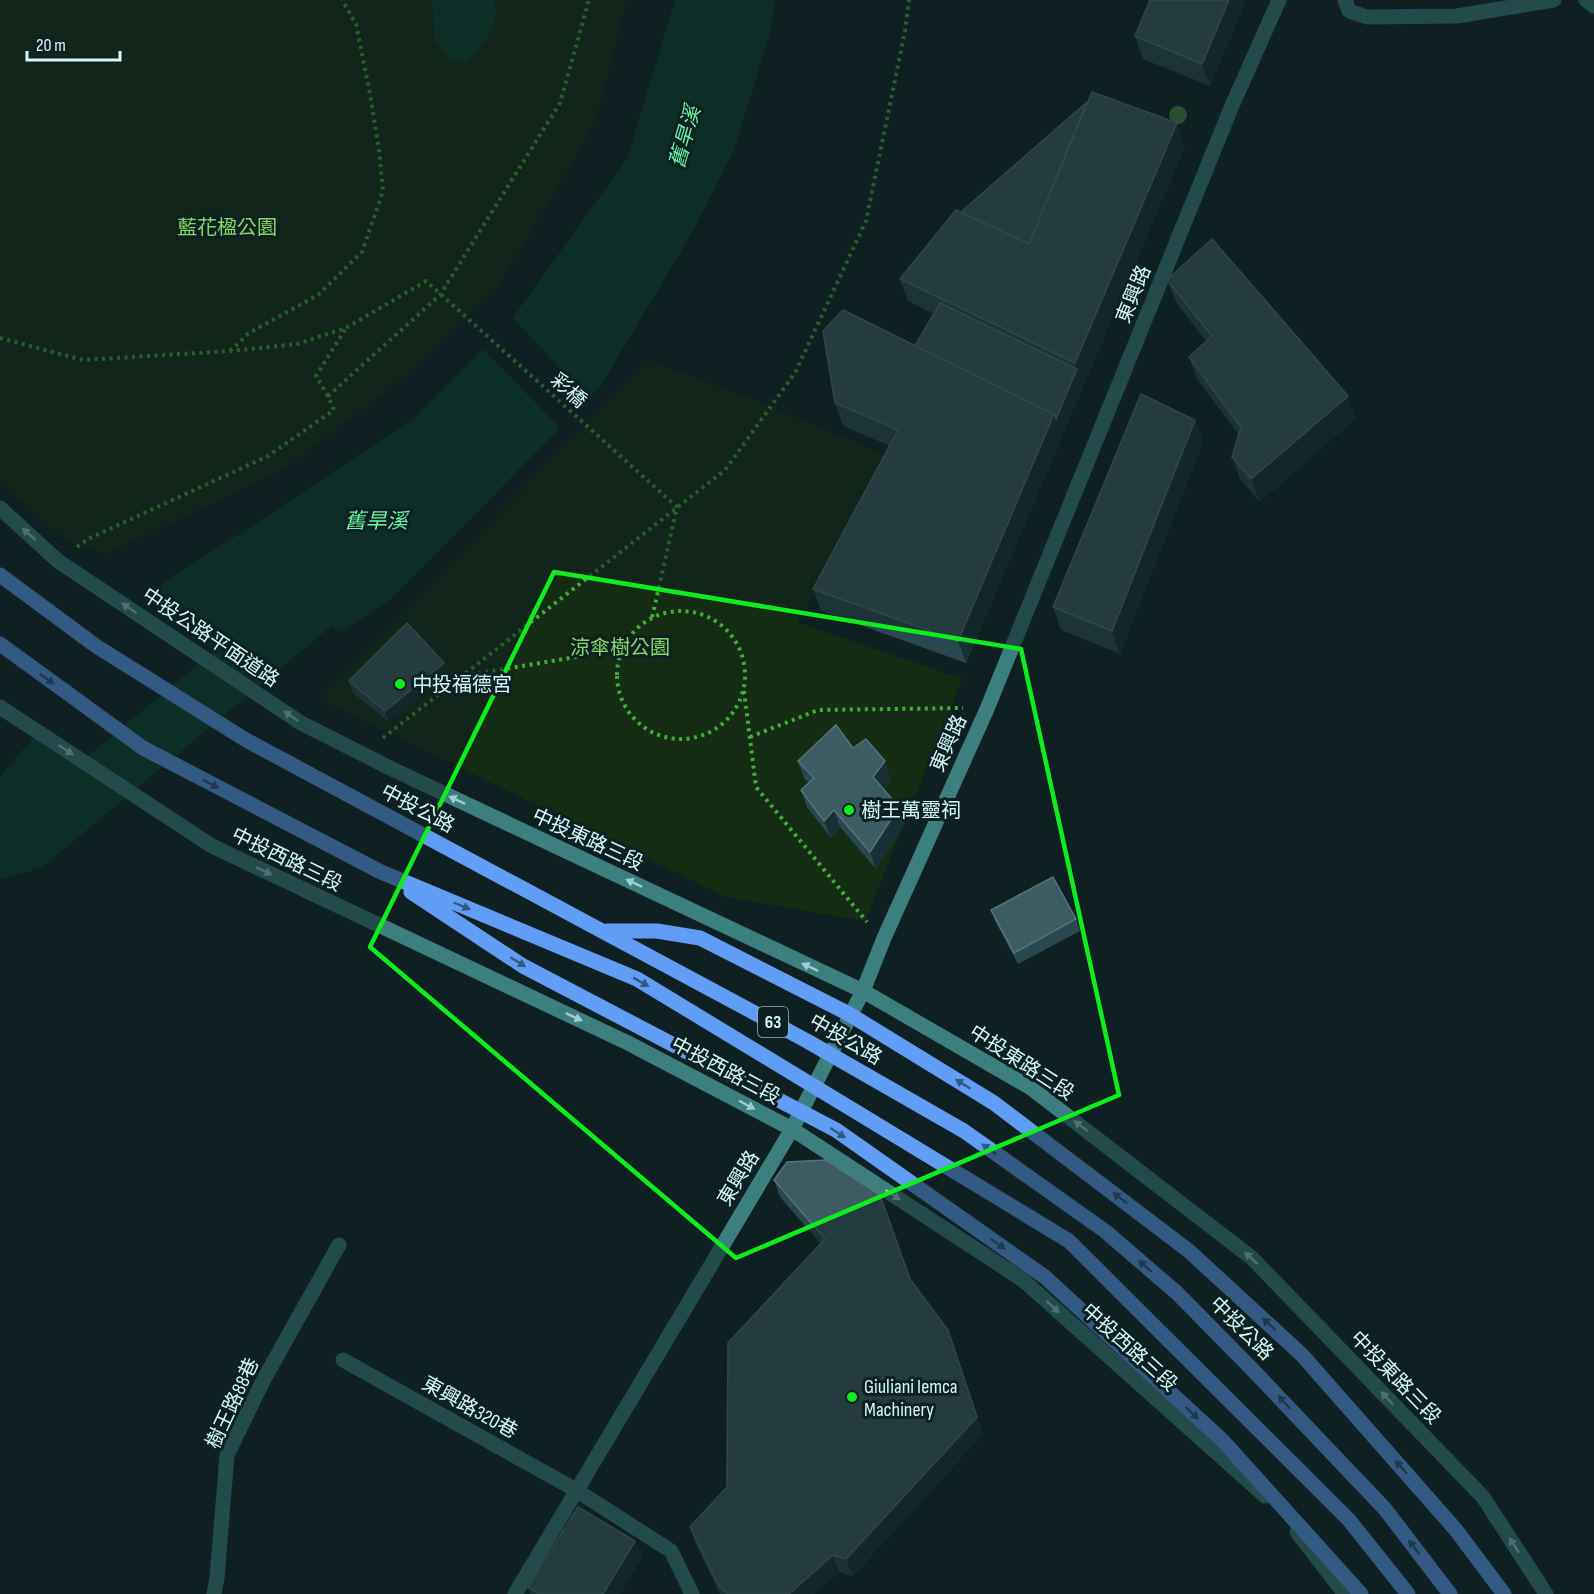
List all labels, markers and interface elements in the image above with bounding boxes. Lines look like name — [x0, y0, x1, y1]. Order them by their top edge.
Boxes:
scale bar — [27, 24, 120, 62]
text: 20 m — [36, 35, 66, 56]
water label: 舊旱溪 — [665, 101, 707, 171]
park label: 藍花楹公園 — [177, 216, 277, 240]
street label: 東興路 — [1112, 262, 1156, 327]
street label: 彩橋 — [545, 368, 591, 413]
water label: 舊旱溪 — [345, 509, 410, 534]
one-way arrow — [22, 528, 37, 541]
street label: 中投公路平面道路 — [137, 583, 283, 693]
one-way arrow — [121, 603, 137, 614]
park label: 涼傘樹公園 — [570, 636, 670, 660]
one-way arrow — [40, 672, 55, 684]
place label: 中投福德宮 — [412, 673, 512, 697]
marker: 中投福德宮 — [393, 677, 407, 691]
one-way arrow — [284, 710, 300, 722]
street label: 東興路 — [926, 711, 972, 776]
one-way arrow — [58, 745, 75, 756]
one-way arrow — [203, 779, 220, 789]
street label: 中投公路 — [377, 780, 458, 838]
one-way arrow — [449, 796, 466, 805]
place label: 樹王萬靈祠 — [861, 799, 961, 823]
marker: 樹王萬靈祠 — [842, 803, 856, 817]
street label: 中投東路三段 — [528, 804, 647, 876]
street label: 中投西路三段 — [227, 823, 346, 897]
one-way arrow — [256, 867, 273, 876]
one-way arrow — [625, 879, 642, 888]
one-way arrow — [453, 901, 471, 911]
one-way arrow — [509, 957, 526, 968]
one-way arrow — [802, 962, 819, 971]
one-way arrow — [633, 977, 650, 987]
road number: 63 — [758, 1007, 788, 1037]
street label: 中投公路 — [805, 1009, 886, 1070]
one-way arrow — [565, 1013, 582, 1022]
street label: 中投東路三段 — [965, 1020, 1078, 1106]
street label: 中投西路三段 — [667, 1032, 784, 1110]
one-way arrow — [954, 1078, 971, 1089]
one-way arrow — [739, 1101, 756, 1110]
one-way arrow — [1073, 1120, 1088, 1132]
one-way arrow — [830, 1127, 846, 1138]
one-way arrow — [982, 1143, 998, 1155]
street label: 東興路 — [713, 1147, 765, 1210]
one-way arrow — [885, 1189, 901, 1201]
one-way arrow — [1113, 1193, 1128, 1205]
one-way arrow — [990, 1238, 1006, 1249]
one-way arrow — [1244, 1251, 1259, 1265]
one-way arrow — [1138, 1259, 1153, 1273]
street label: 中投公路 — [1205, 1292, 1278, 1365]
street label: 中投西路三段 — [1077, 1299, 1182, 1397]
one-way arrow — [1045, 1300, 1060, 1313]
one-way arrow — [1262, 1318, 1277, 1331]
street label: 中投東路三段 — [1345, 1326, 1446, 1429]
street label: 樹王路88巷 — [201, 1354, 264, 1453]
street label: 東興路320巷 — [418, 1372, 521, 1444]
place label: Giuliani Iemca Machinery — [864, 1375, 957, 1422]
marker: Giuliani Iemca Machinery — [845, 1390, 859, 1404]
one-way arrow — [1381, 1391, 1395, 1405]
one-way arrow — [1277, 1395, 1291, 1410]
one-way arrow — [1185, 1406, 1200, 1420]
one-way arrow — [1395, 1460, 1408, 1475]
one-way arrow — [1509, 1537, 1520, 1553]
one-way arrow — [1409, 1540, 1421, 1555]

